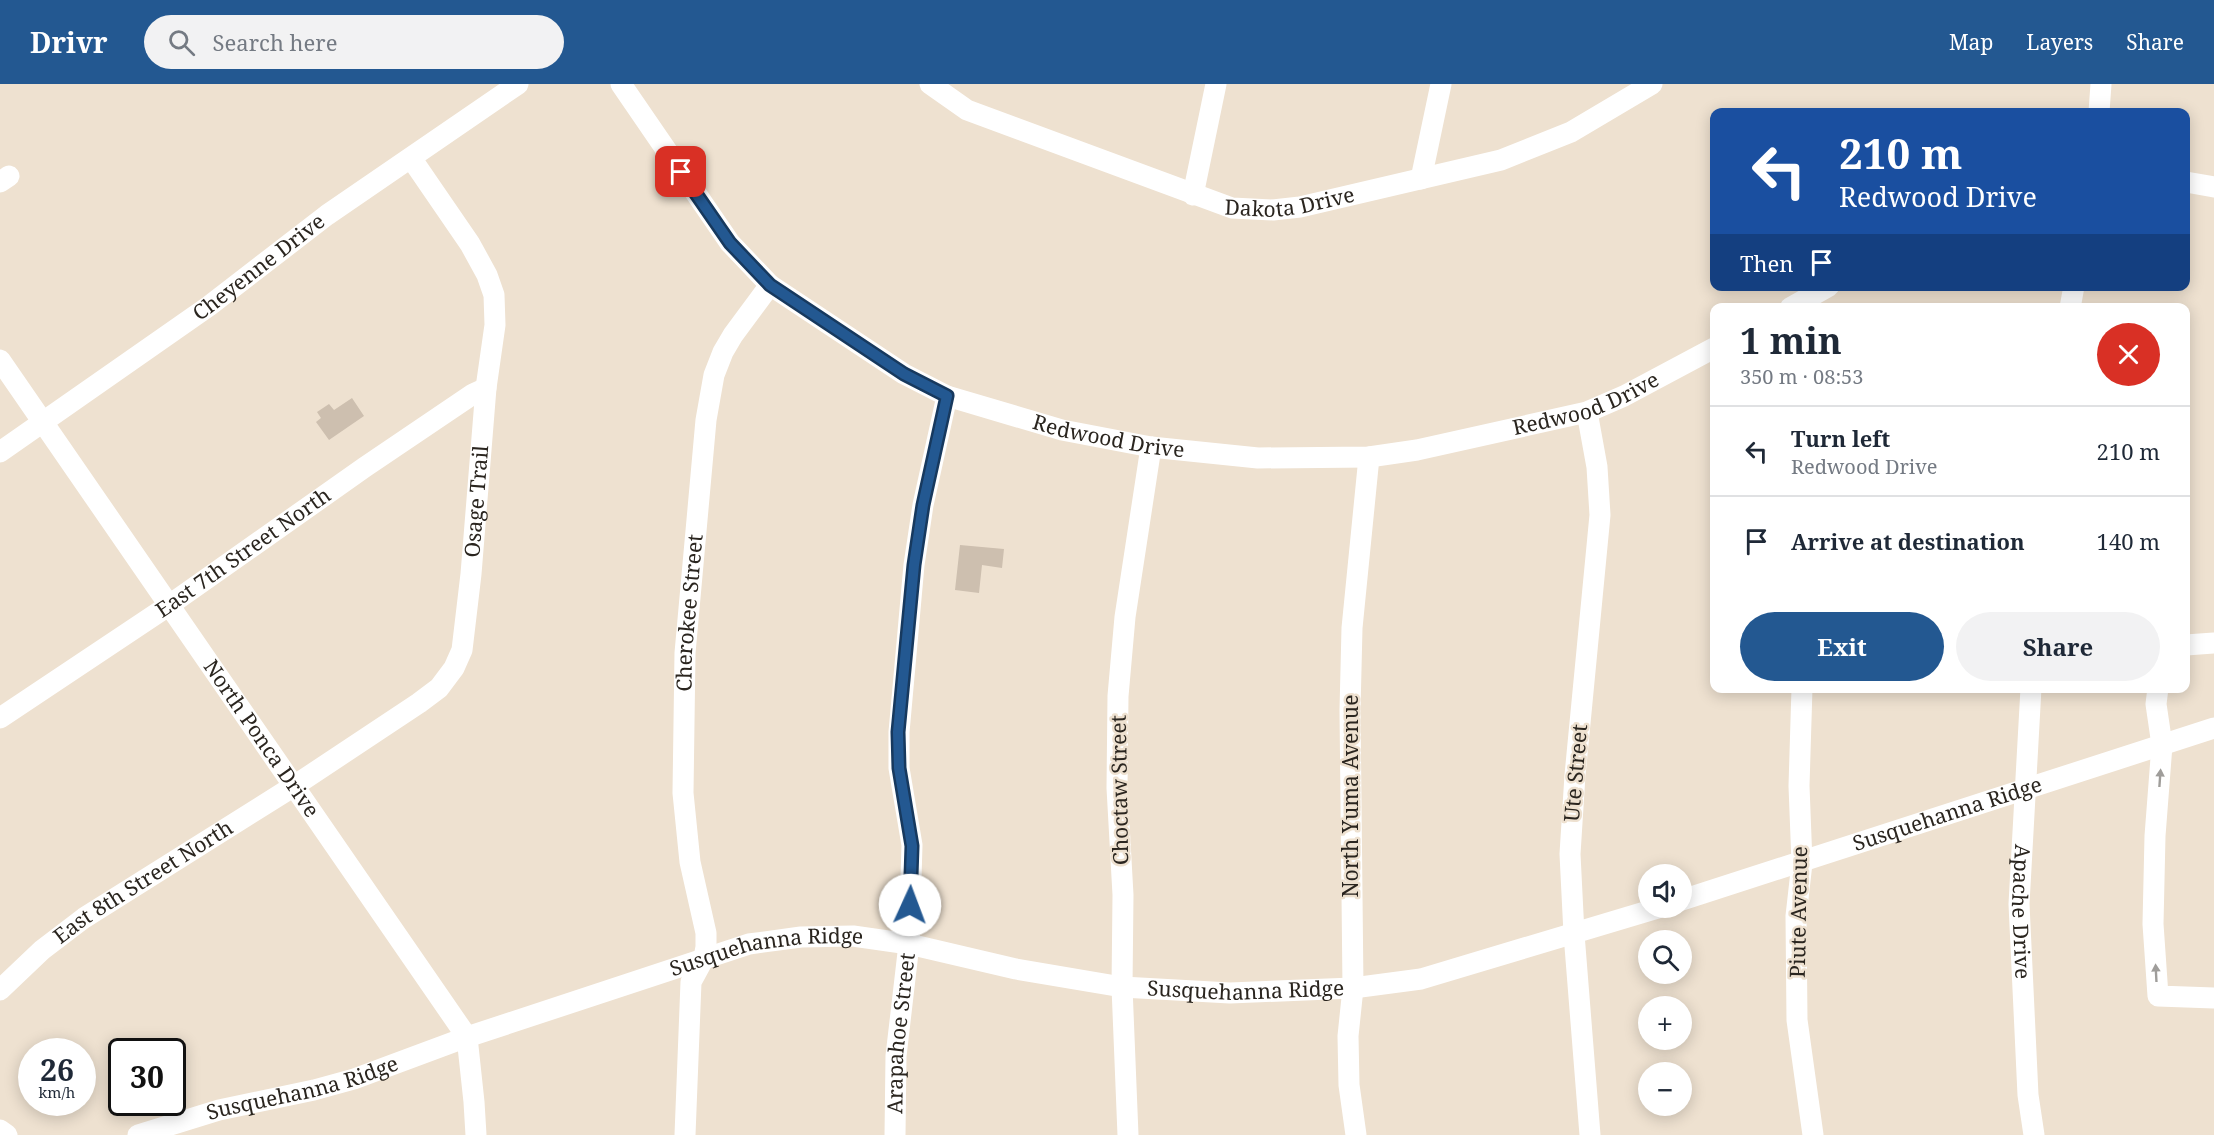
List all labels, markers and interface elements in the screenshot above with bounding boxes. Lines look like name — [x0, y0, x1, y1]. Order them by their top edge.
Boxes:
search box — [144, 15, 564, 69]
text: Drivr — [30, 23, 108, 61]
icon: search — [165, 26, 198, 59]
text: Search here — [213, 27, 337, 57]
text: Map — [1949, 28, 1993, 56]
text: Layers — [2026, 28, 2093, 56]
text: Share — [2126, 28, 2184, 56]
text: 210 m — [1839, 124, 1963, 181]
icon: left — [1740, 132, 1818, 210]
pin — [655, 146, 706, 197]
icon: arrive — [664, 155, 697, 188]
text: Redwood Drive — [1839, 178, 2037, 215]
street label: Dakota Drive — [1224, 180, 1357, 223]
street label: Cheyenne Drive — [187, 207, 330, 326]
icon: arrive — [1805, 246, 1838, 279]
text: Then — [1740, 248, 1793, 278]
text: 1 min — [1740, 316, 1842, 365]
button: close — [2097, 323, 2160, 386]
text: 350 m · 08:53 — [1740, 363, 1863, 390]
street label: Redwood Drive — [1510, 365, 1664, 441]
street label: Redwood Drive — [1030, 407, 1186, 463]
text: Turn left — [1791, 423, 1890, 453]
icon: left — [1740, 435, 1773, 468]
text: 210 m — [2097, 436, 2160, 466]
street label: Osage Trail — [457, 444, 494, 558]
text: Redwood Drive — [1791, 453, 1938, 480]
street label: East 7th Street North — [150, 481, 336, 623]
icon: arrive — [1740, 525, 1773, 558]
text: Arrive at destination — [1791, 526, 2025, 556]
text: 140 m — [2097, 526, 2160, 556]
street label: Cherokee Street — [669, 533, 709, 692]
button: Exit — [1740, 612, 1944, 681]
button: Share — [1956, 612, 2160, 681]
street label: North Ponca Drive — [198, 654, 326, 822]
street label: North Yuma Avenue — [1336, 695, 1364, 897]
street label: Choctaw Street — [1104, 715, 1134, 865]
street label: Ute Street — [1557, 723, 1593, 823]
one-way arrow — [2155, 768, 2164, 787]
street label: Susquehanna Ridge — [1849, 770, 2045, 857]
street label: East 8th Street North — [47, 813, 238, 949]
street label: Apache Drive — [2006, 843, 2038, 980]
street label: Piute Avenue — [1783, 846, 1813, 978]
map controls — [1638, 864, 1692, 1116]
button: sound — [1638, 864, 1692, 918]
position arrow — [878, 873, 942, 937]
street label: Susquehanna Ridge — [666, 921, 865, 982]
button: search — [1638, 930, 1692, 984]
street label: Arapahoe Street — [880, 951, 921, 1114]
one-way arrow — [2152, 963, 2161, 982]
street label: Susquehanna Ridge — [1146, 973, 1345, 1006]
button: + — [1638, 996, 1692, 1050]
speed limit sign: 30 — [108, 1038, 186, 1116]
text: 26 — [40, 1049, 74, 1090]
street label: Susquehanna Ridge — [203, 1049, 402, 1126]
button: − — [1638, 1062, 1692, 1116]
text: km/h — [39, 1082, 75, 1102]

